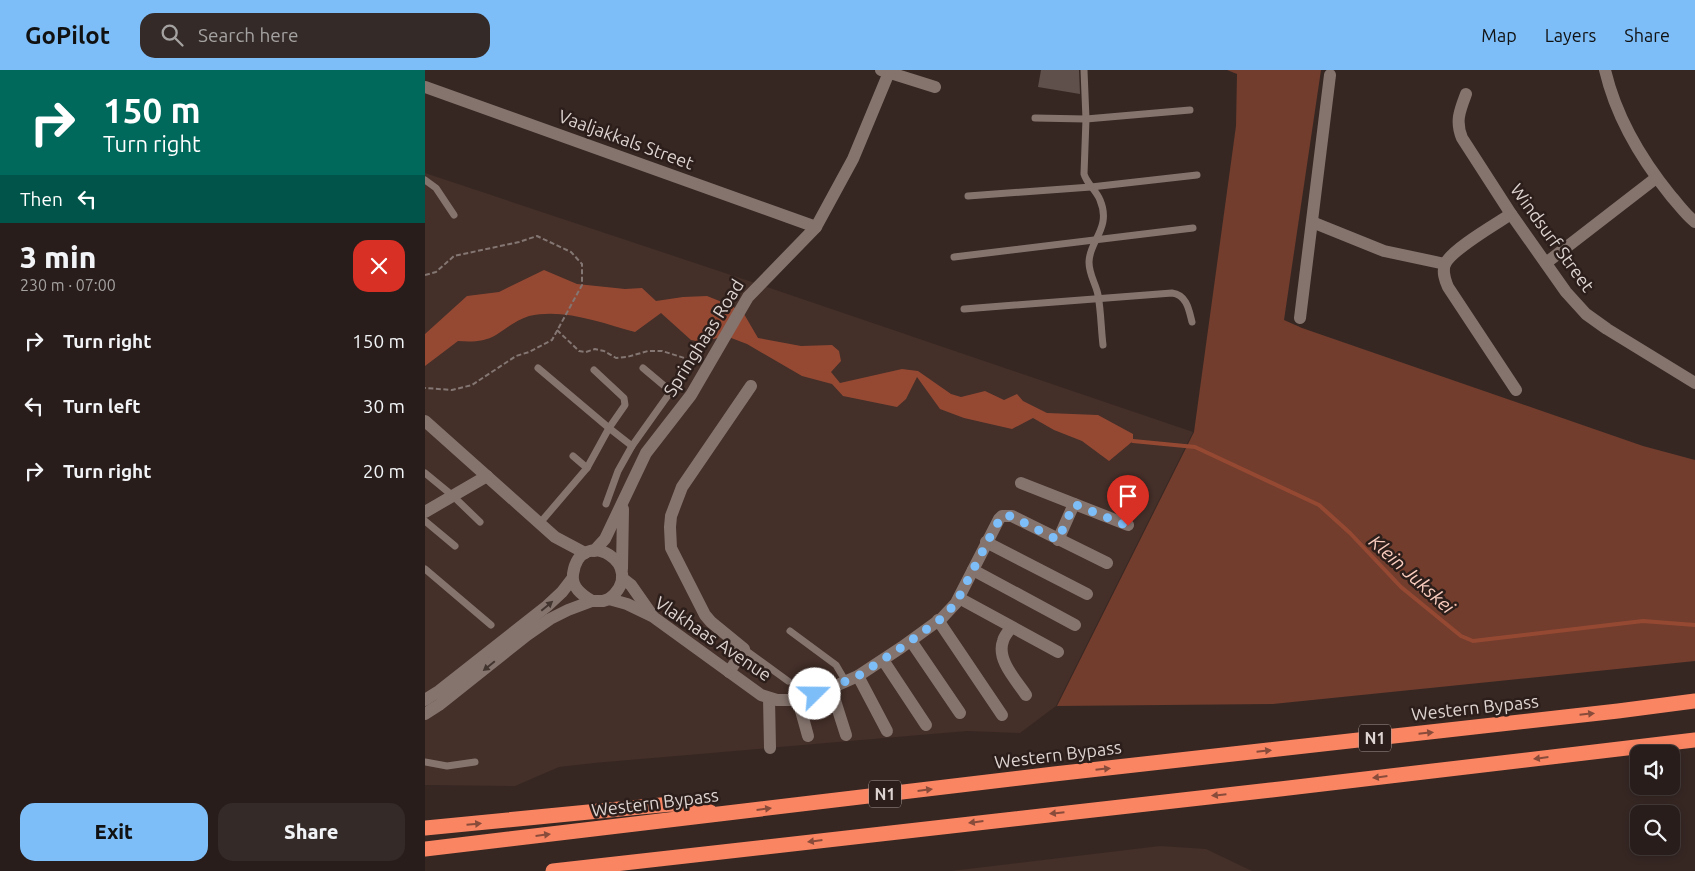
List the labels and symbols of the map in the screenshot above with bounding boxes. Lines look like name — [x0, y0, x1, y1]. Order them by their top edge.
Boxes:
street label: Vaaljakkals Street — [556, 105, 697, 173]
street label: Windsurf Street — [1507, 180, 1599, 295]
street label: Springhaas Road — [659, 275, 747, 400]
pin — [1107, 475, 1149, 526]
water label: Klein Jukskei — [1365, 530, 1460, 619]
street label: Vlakhaas Avenue — [652, 592, 775, 684]
one-way arrow — [540, 600, 553, 611]
one-way arrow — [483, 661, 496, 672]
position arrow — [788, 667, 840, 719]
street label: Western Bypass — [1410, 690, 1540, 724]
one-way arrow — [1579, 710, 1595, 718]
road number: N1 — [1359, 724, 1391, 751]
one-way arrow — [1418, 729, 1434, 737]
street label: Western Bypass — [993, 736, 1123, 772]
one-way arrow — [1256, 747, 1272, 755]
one-way arrow — [1533, 754, 1549, 762]
one-way arrow — [1095, 765, 1111, 773]
one-way arrow — [1372, 773, 1388, 781]
road number: N1 — [869, 781, 901, 808]
street label: Western Bypass — [590, 784, 720, 820]
one-way arrow — [918, 786, 934, 794]
one-way arrow — [1210, 791, 1226, 799]
one-way arrow — [756, 805, 772, 813]
one-way arrow — [1049, 809, 1065, 817]
one-way arrow — [968, 818, 984, 826]
one-way arrow — [466, 820, 482, 828]
one-way arrow — [535, 831, 551, 839]
one-way arrow — [807, 837, 823, 845]

